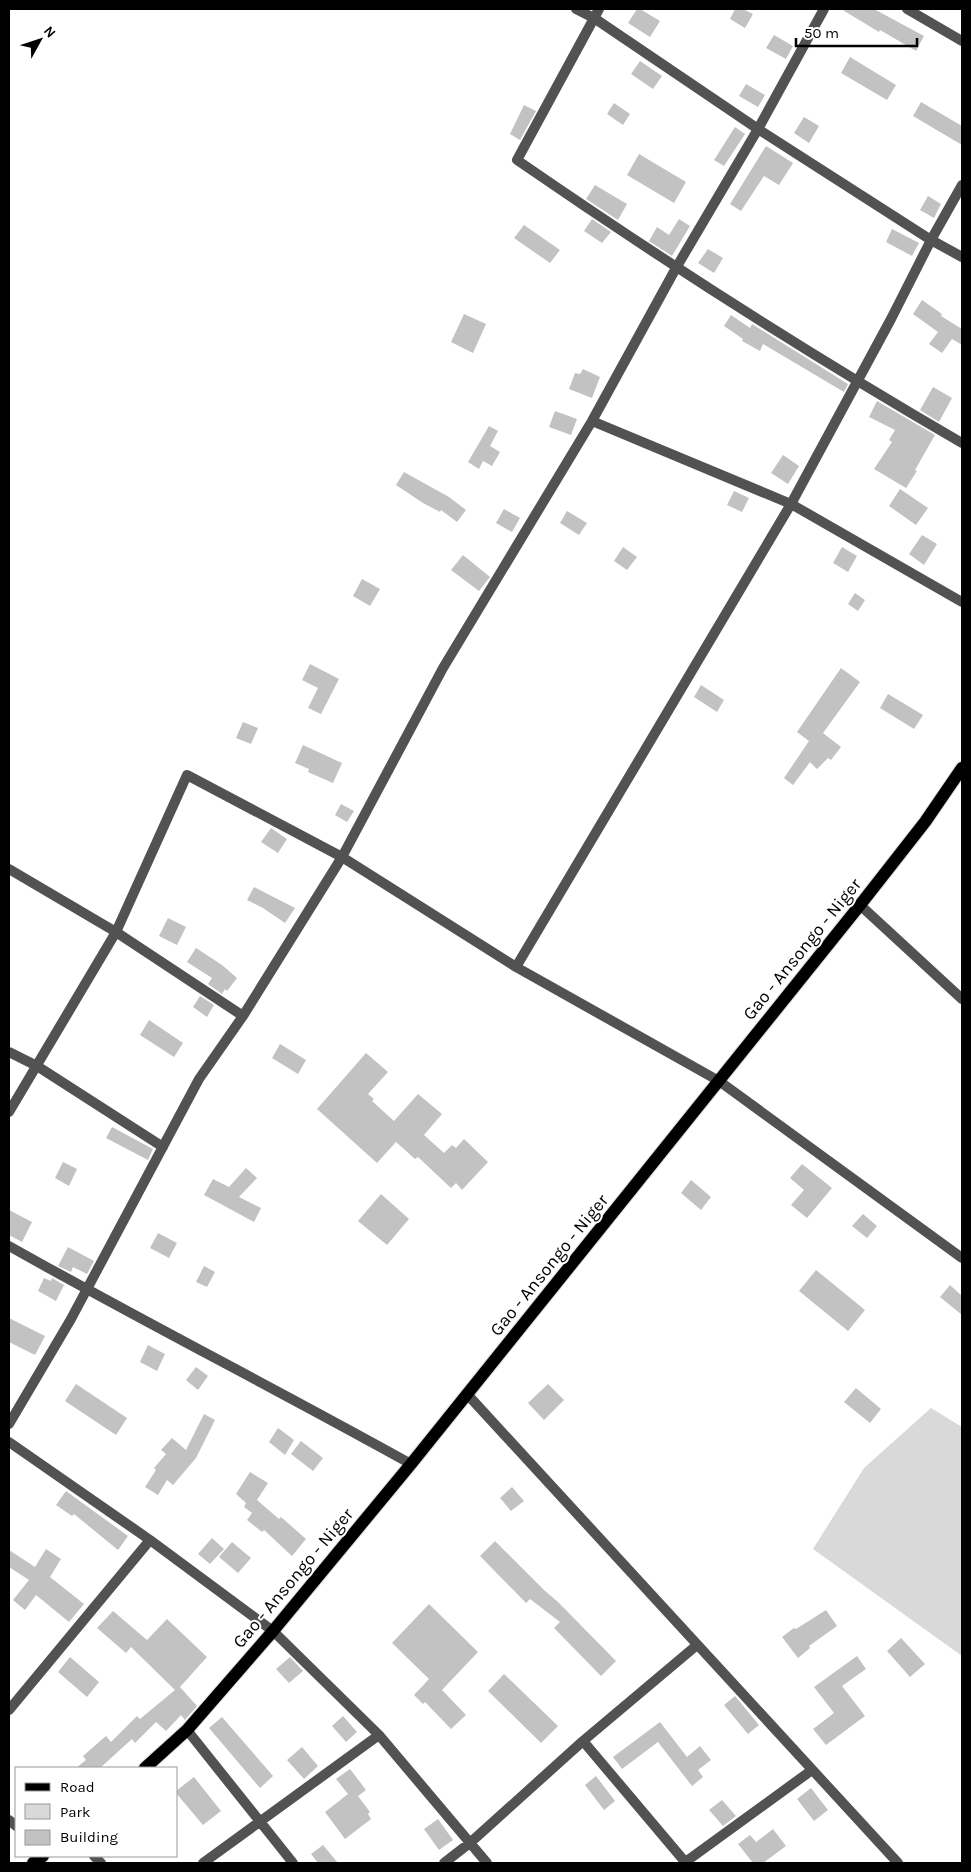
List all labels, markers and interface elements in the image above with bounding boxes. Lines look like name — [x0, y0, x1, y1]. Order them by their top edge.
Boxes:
north arrow — [15, 15, 65, 65]
scale bar — [796, 15, 917, 47]
text: N — [40, 23, 59, 41]
text: 50 m — [804, 24, 839, 42]
street label: Gao - Ansongo - Niger — [738, 873, 866, 1024]
street label: Gao - Ansongo - Niger — [485, 1189, 613, 1340]
street label: Gao - Ansongo - Niger — [228, 1503, 358, 1652]
legend — [15, 1767, 178, 1857]
text: Road — [60, 1778, 95, 1796]
text: Park — [60, 1803, 90, 1821]
text: Building — [60, 1828, 118, 1846]

